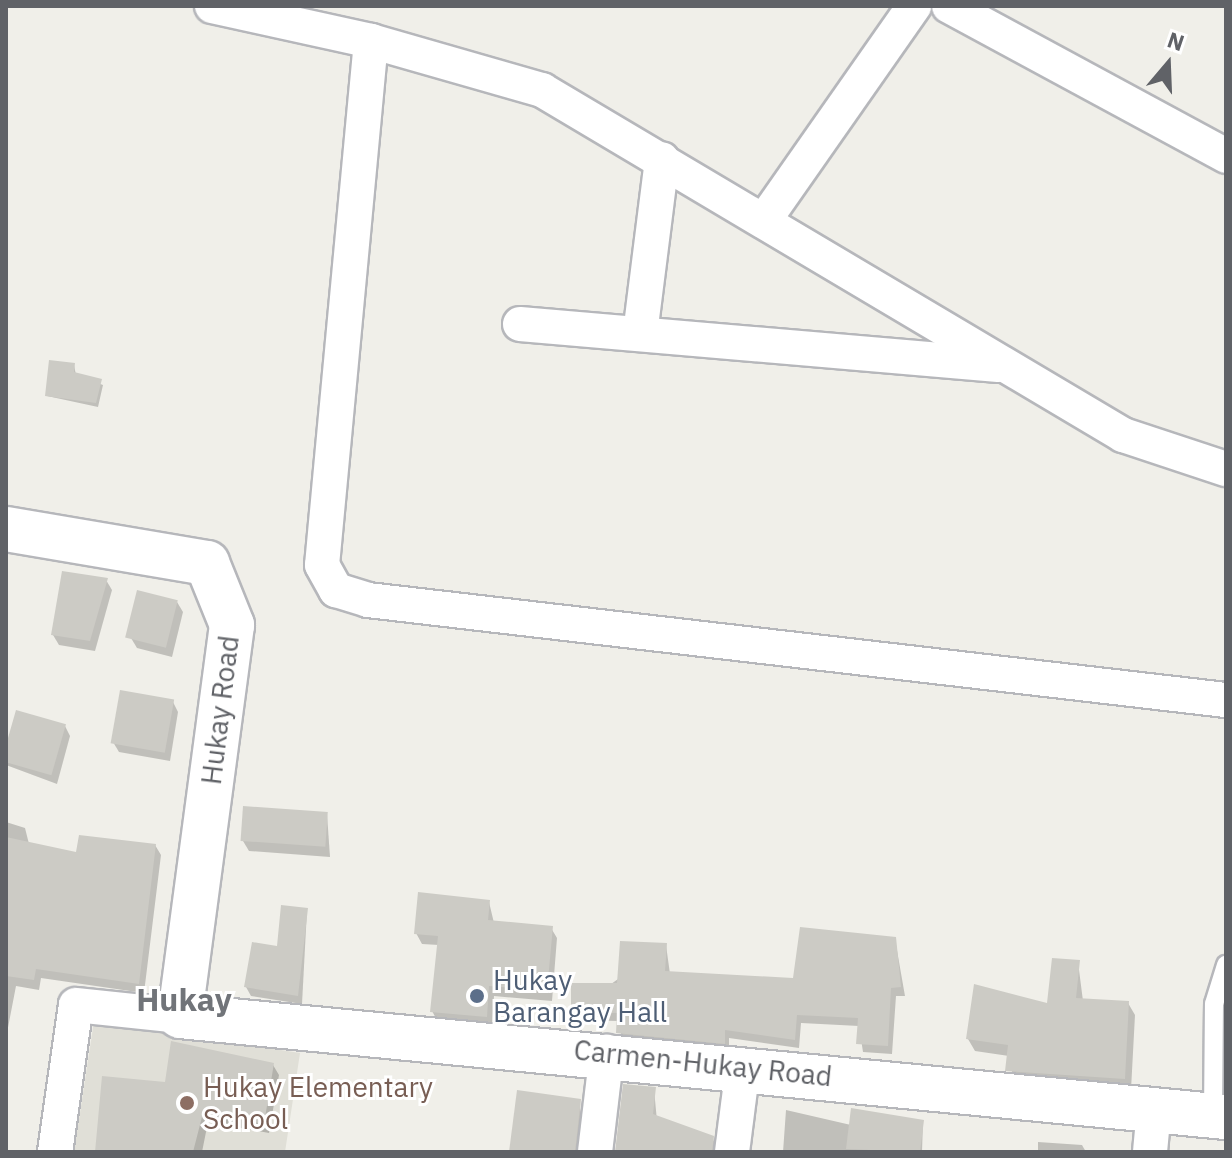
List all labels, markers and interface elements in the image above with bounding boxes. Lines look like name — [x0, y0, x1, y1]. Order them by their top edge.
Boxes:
north arrow — [1128, 24, 1208, 104]
text: N — [1164, 25, 1188, 57]
street label: Hukay Road — [194, 633, 246, 787]
place label: Hukay Barangay Hall — [493, 963, 667, 1029]
district label: Hukay — [136, 980, 232, 1018]
marker: Hukay Barangay Hall — [468, 987, 486, 1005]
street label: Carmen-Hukay Road — [572, 1033, 834, 1093]
place label: Hukay Elementary School — [203, 1070, 433, 1136]
marker: Hukay Elementary School — [178, 1094, 196, 1112]

